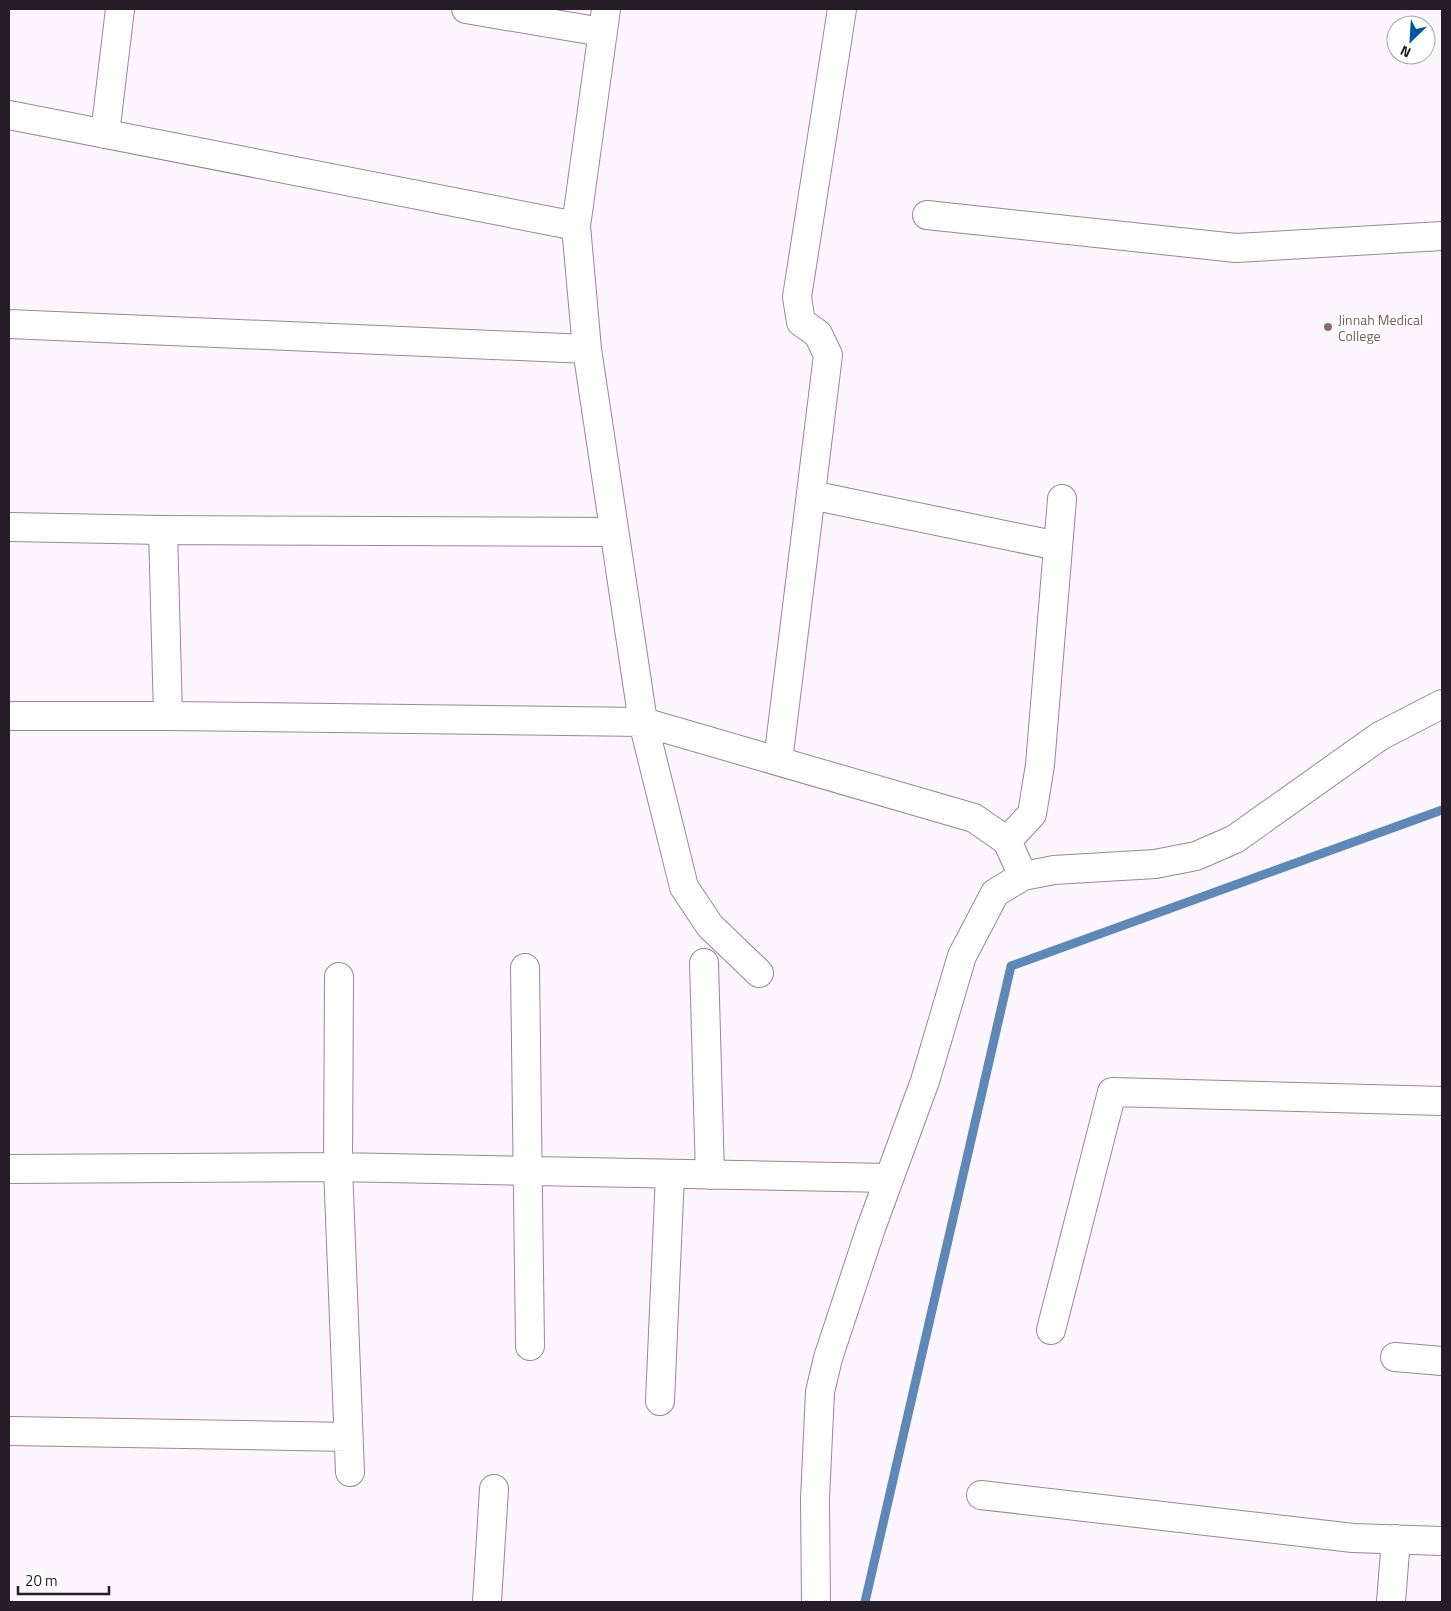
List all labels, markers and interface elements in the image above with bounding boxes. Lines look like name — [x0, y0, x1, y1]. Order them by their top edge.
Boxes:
north arrow — [1386, 15, 1436, 65]
text: N — [1396, 41, 1414, 64]
place label: Jinnah Medical College — [1338, 309, 1423, 346]
marker: Jinnah Medical College — [1322, 321, 1334, 333]
scale bar — [18, 1564, 109, 1596]
text: 20 m — [25, 1569, 58, 1592]

